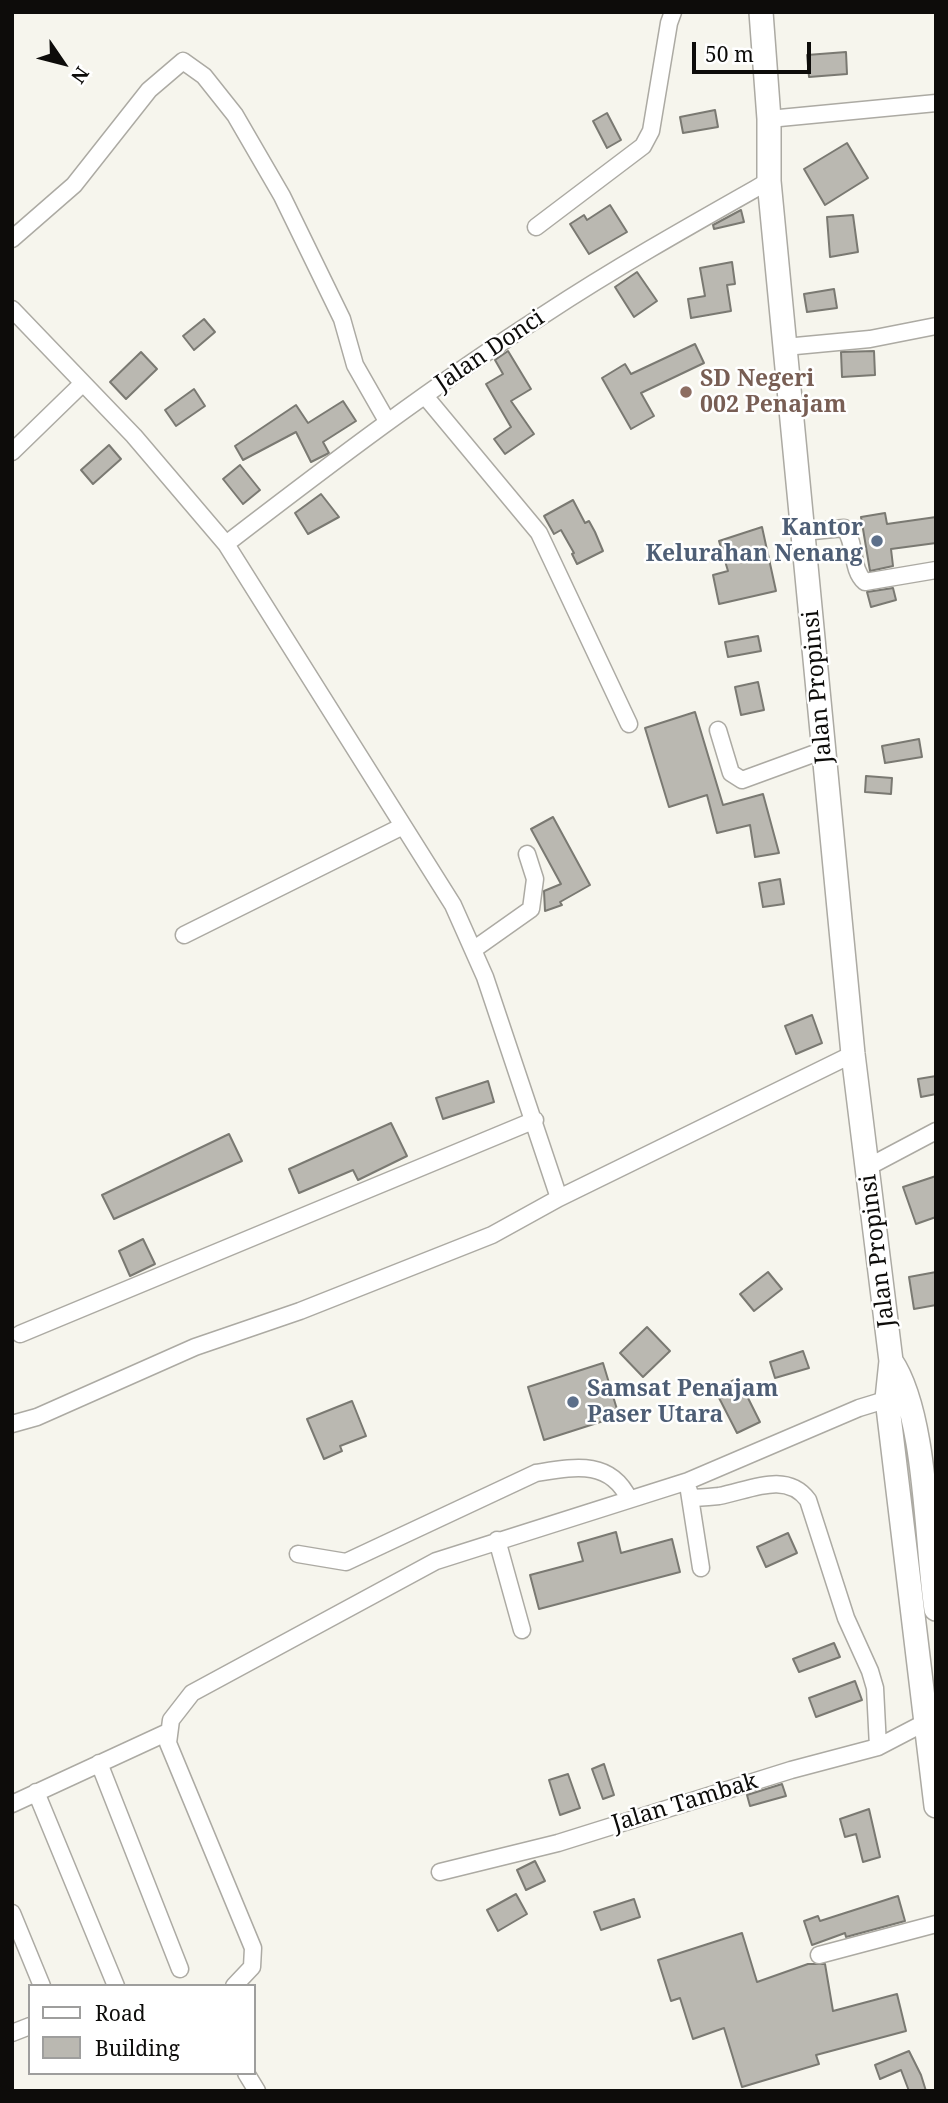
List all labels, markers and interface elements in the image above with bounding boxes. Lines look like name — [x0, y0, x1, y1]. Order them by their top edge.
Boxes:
north arrow — [28, 28, 98, 98]
scale bar — [696, 28, 815, 72]
text: 50 m — [705, 40, 754, 68]
text: N — [65, 61, 95, 89]
street label: Jalan Donci — [430, 304, 550, 398]
place label: SD Negeri 002 Penajam — [700, 365, 846, 419]
marker: SD Negeri 002 Penajam — [678, 384, 694, 400]
place label: Kantor Kelurahan Nenang — [646, 514, 863, 568]
marker: Kantor Kelurahan Nenang — [869, 533, 885, 549]
street label: Jalan Propinsi — [798, 609, 838, 765]
street label: Jalan Propinsi — [855, 1173, 901, 1329]
place label: Samsat Penajam Paser Utara — [587, 1375, 778, 1429]
marker: Samsat Penajam Paser Utara — [565, 1394, 581, 1410]
street label: Jalan Tambak — [609, 1768, 761, 1838]
legend — [28, 1984, 256, 2075]
text: Road — [95, 1999, 146, 2027]
text: Building — [95, 2034, 180, 2062]

